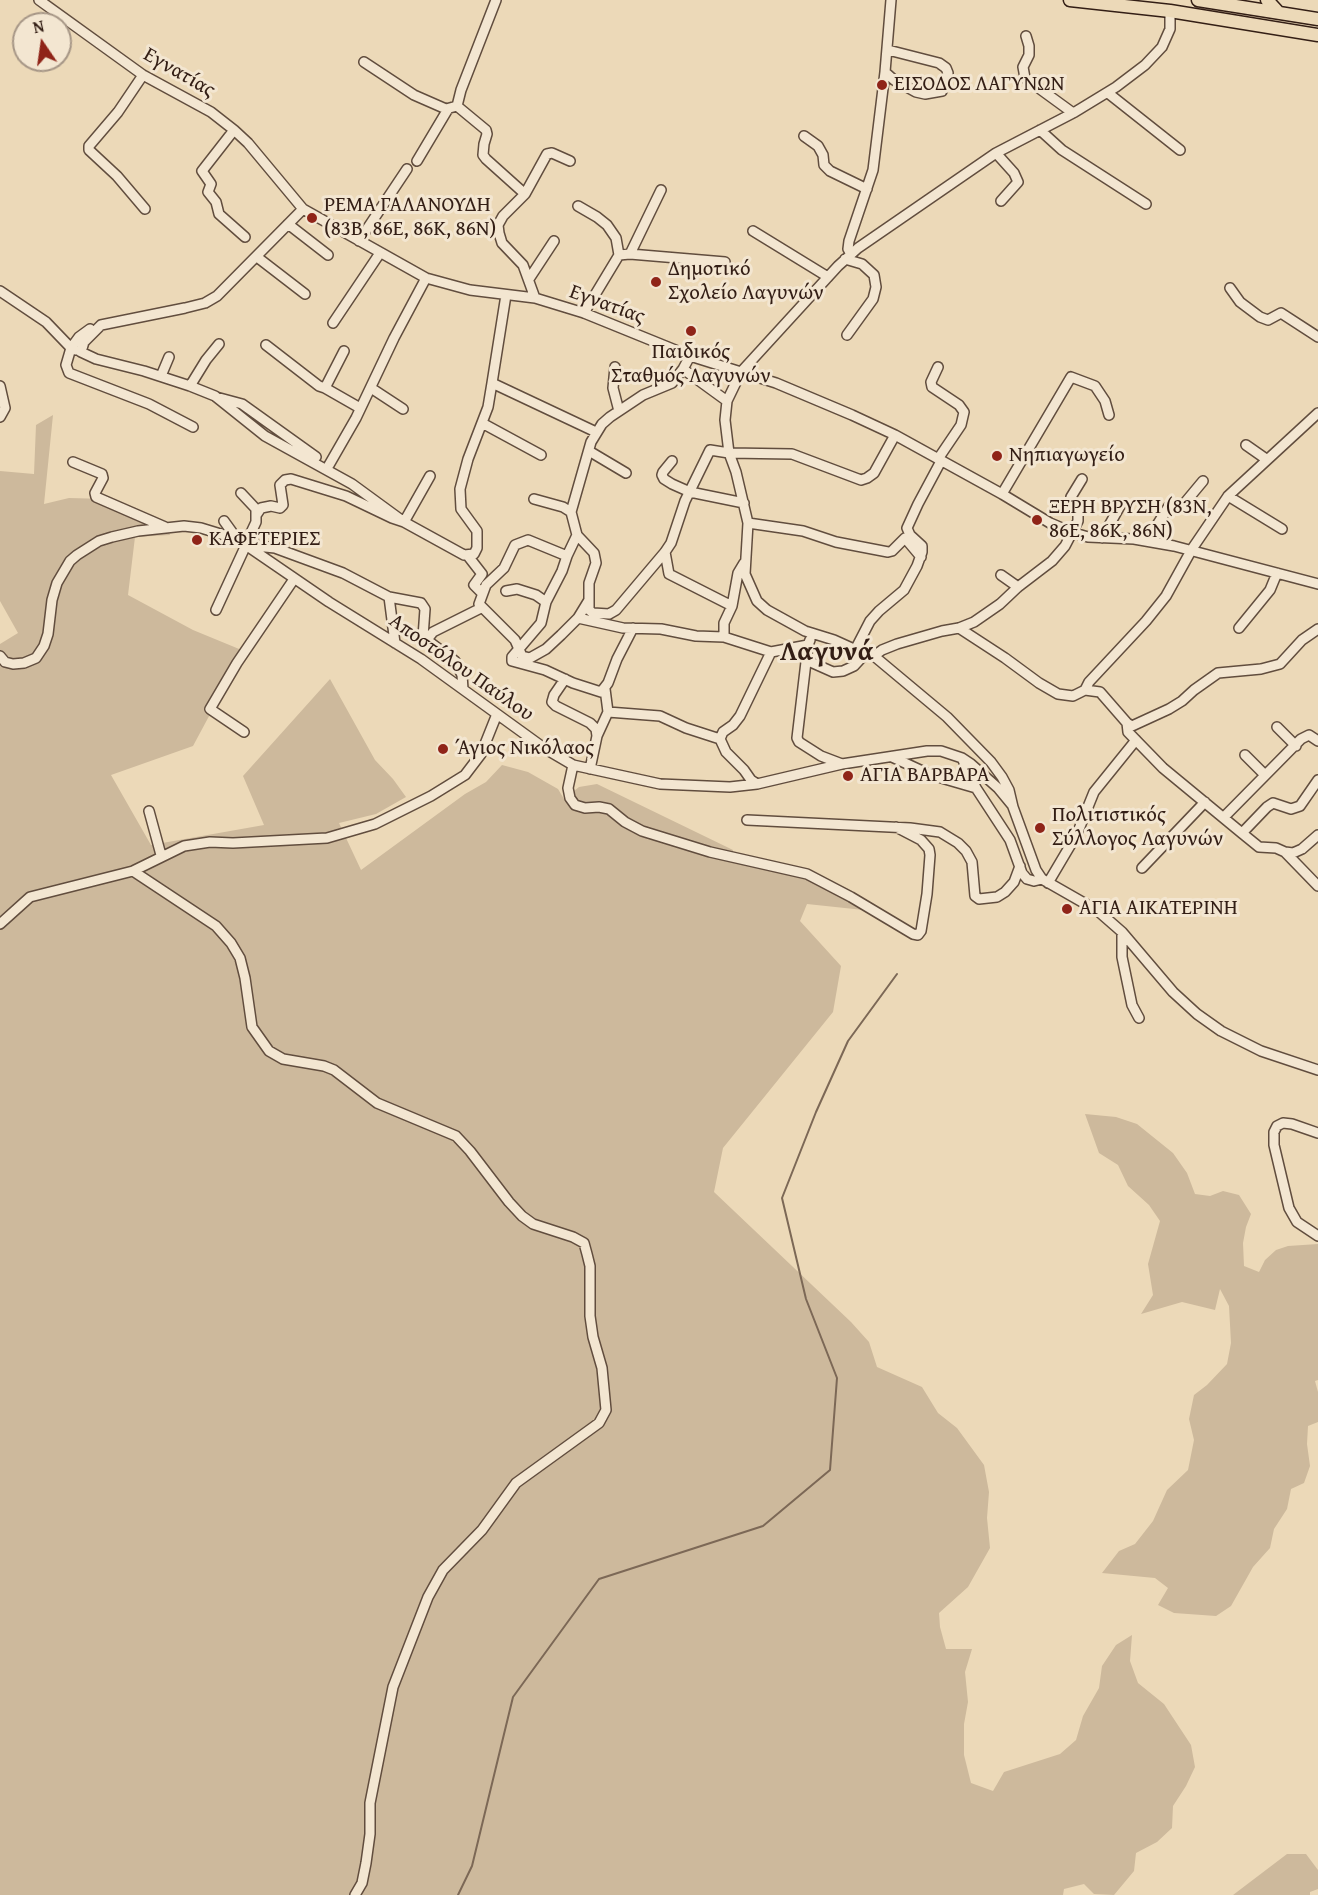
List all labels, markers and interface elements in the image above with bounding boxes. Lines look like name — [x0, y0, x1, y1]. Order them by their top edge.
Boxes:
north arrow — [12, 12, 72, 72]
text: N — [30, 14, 46, 39]
street label: Εγνατίας — [139, 42, 219, 104]
place label: ΕΙΣΟΔΟΣ ΛΑΓΥΝΩΝ — [894, 72, 1064, 98]
marker: ΕΙΣΟΔΟΣ ΛΑΓΥΝΩΝ — [875, 78, 889, 92]
place label: ΡΕΜΑ ΓΑΛΑΝΟΥΔΗ (83Β, 86Ε, 86Κ, 86Ν) — [324, 193, 496, 243]
marker: ΡΕΜΑ ΓΑΛΑΝΟΥΔΗ (83Β, 86Ε, 86Κ, 86Ν) — [305, 211, 319, 225]
place label: Δημοτικό Σχολείο Λαγυνών — [668, 257, 824, 307]
marker: Δημοτικό Σχολείο Λαγυνών — [649, 275, 663, 289]
street label: Εγνατίας — [566, 280, 648, 330]
marker: Παιδικός Σταθμός Λαγυνών — [684, 324, 698, 338]
place label: Παιδικός Σταθμός Λαγυνών — [611, 340, 771, 390]
place label: Νηπιαγωγείο — [1009, 443, 1125, 469]
marker: Νηπιαγωγείο — [990, 449, 1004, 463]
place label: ΞΕΡΗ ΒΡΥΣΗ (83Ν, 86Ε, 86Κ, 86Ν) — [1049, 495, 1212, 545]
marker: ΞΕΡΗ ΒΡΥΣΗ (83Ν, 86Ε, 86Κ, 86Ν) — [1030, 513, 1044, 527]
place label: ΚΑΦΕΤΕΡΙΕΣ — [209, 527, 320, 553]
marker: ΚΑΦΕΤΕΡΙΕΣ — [190, 533, 204, 547]
street label: Αποστόλου Παύλου — [384, 609, 538, 727]
district label: Λαγυνά — [780, 637, 874, 669]
place label: Άγιος Νικόλαος — [455, 736, 594, 762]
marker: Άγιος Νικόλαος — [436, 742, 450, 756]
place label: ΑΓΙΑ ΒΑΡΒΑΡΑ — [860, 763, 989, 789]
marker: ΑΓΙΑ ΒΑΡΒΑΡΑ — [841, 769, 855, 783]
place label: Πολιτιστικός Σύλλογος Λαγυνών — [1052, 803, 1223, 853]
marker: Πολιτιστικός Σύλλογος Λαγυνών — [1033, 821, 1047, 835]
place label: ΑΓΙΑ ΑΙΚΑΤΕΡΙΝΗ — [1079, 896, 1238, 922]
marker: ΑΓΙΑ ΑΙΚΑΤΕΡΙΝΗ — [1060, 902, 1074, 916]

